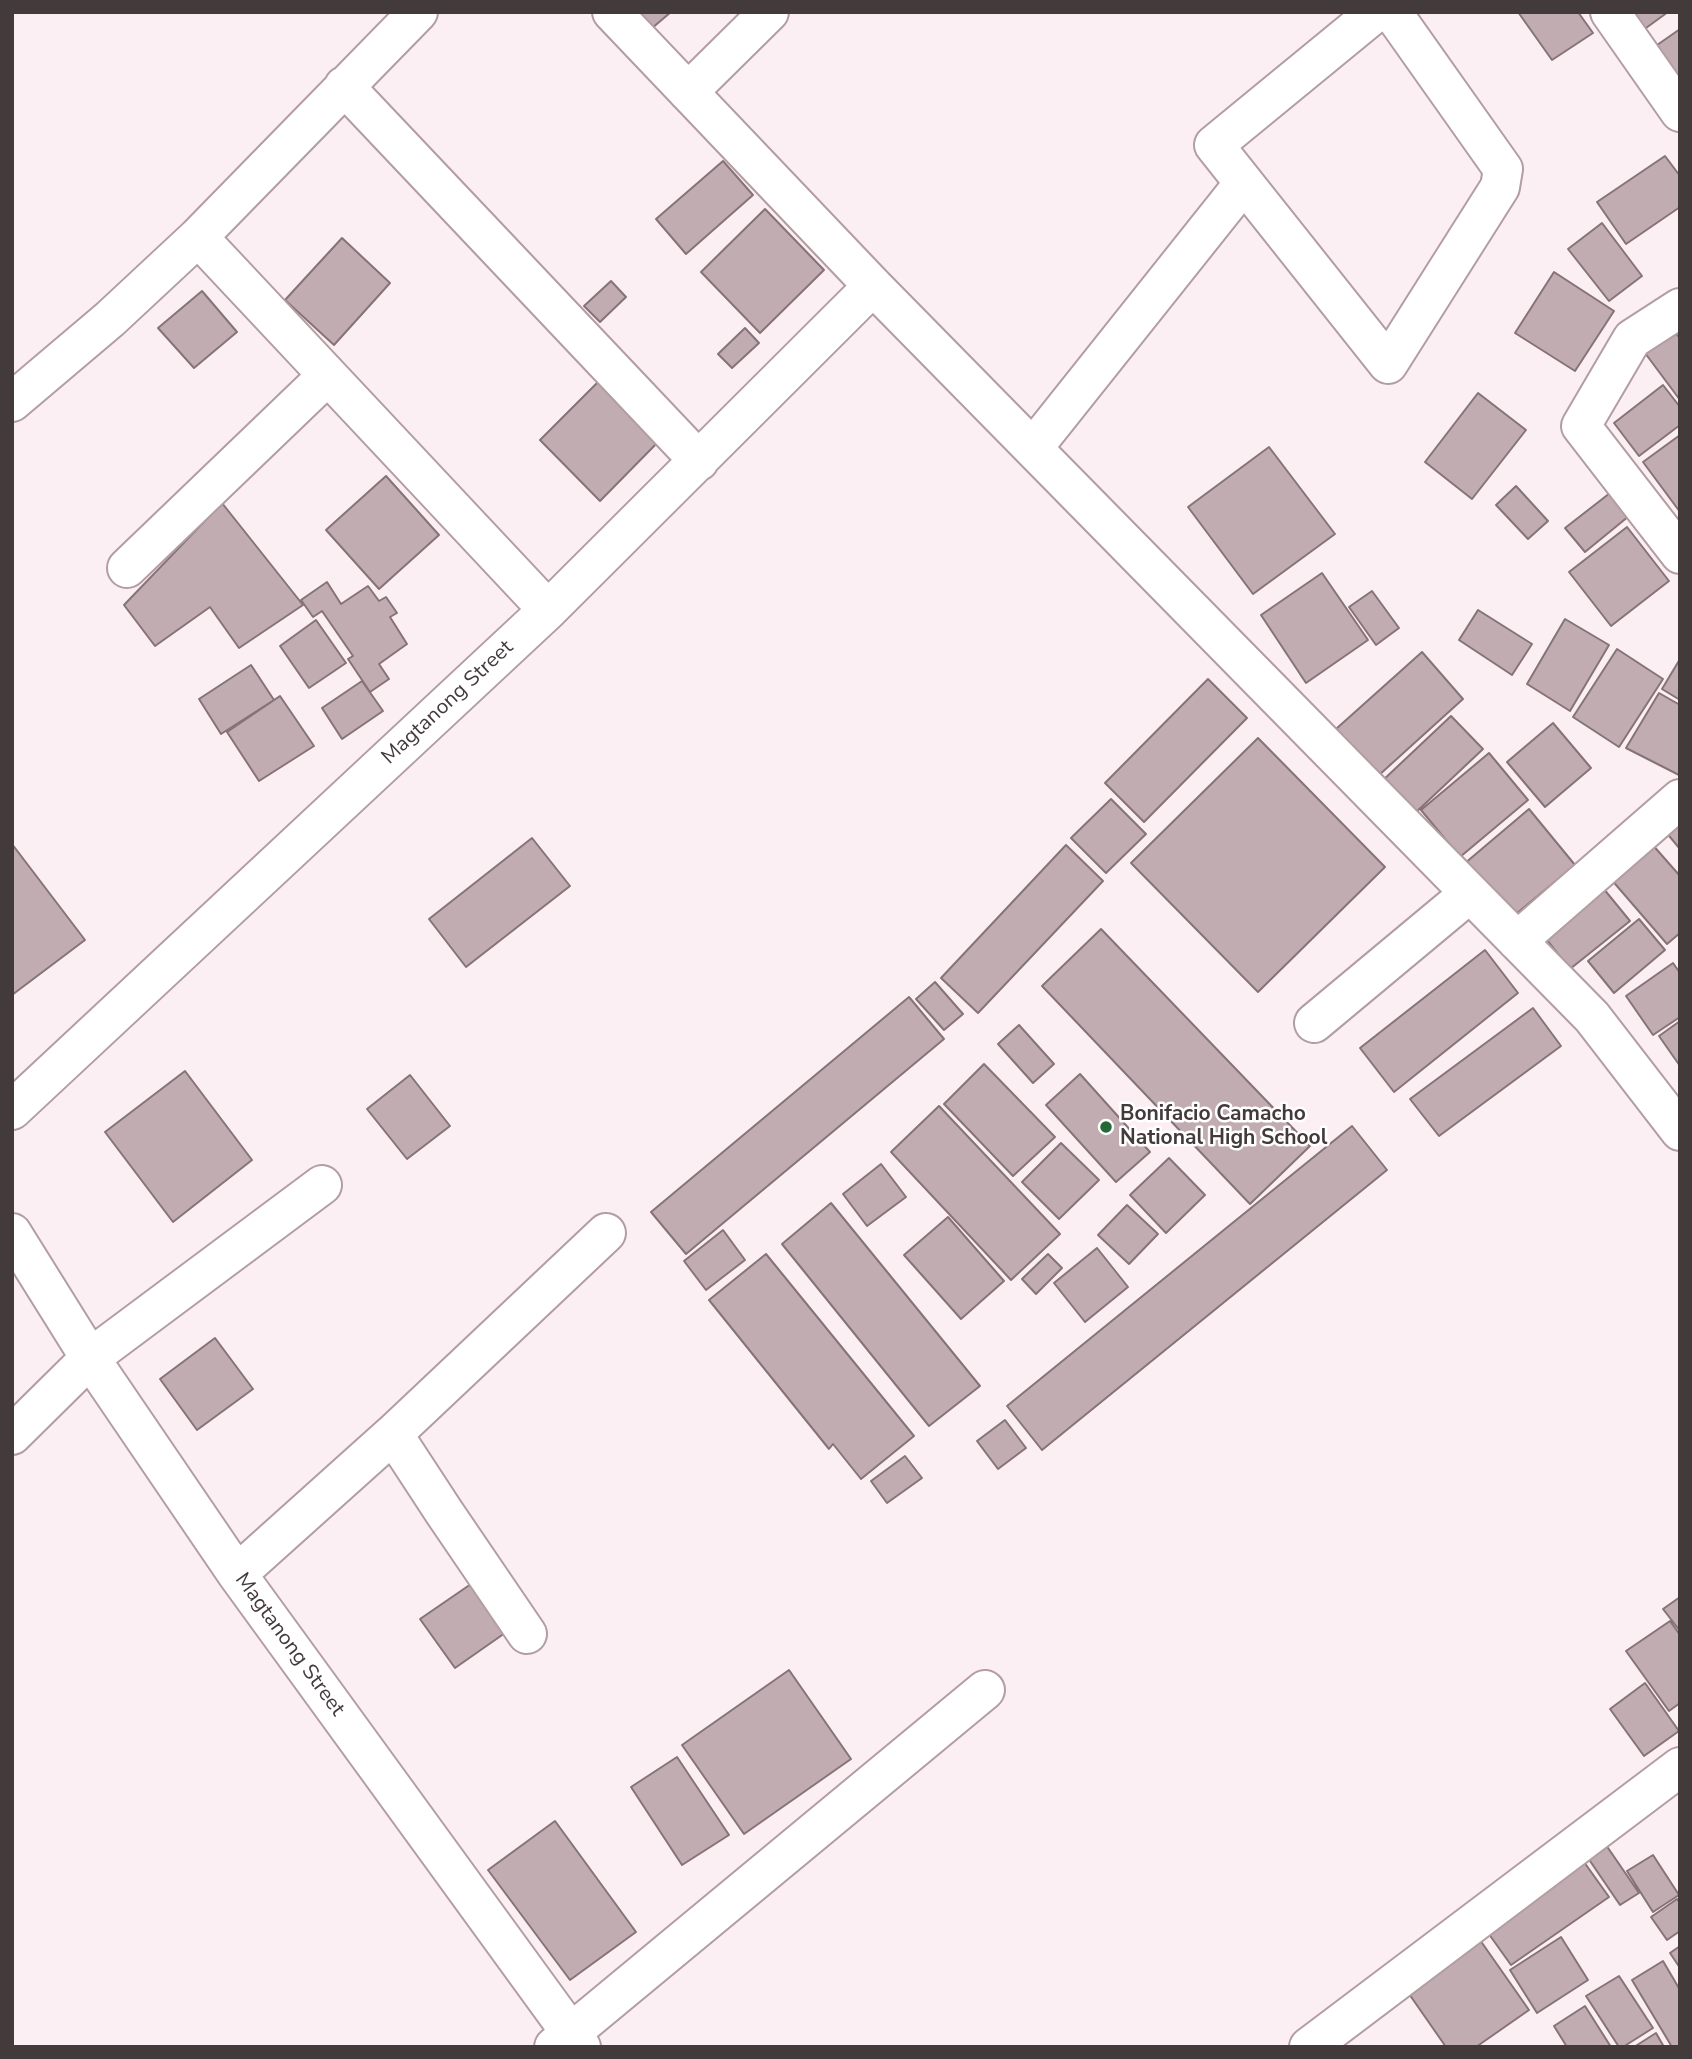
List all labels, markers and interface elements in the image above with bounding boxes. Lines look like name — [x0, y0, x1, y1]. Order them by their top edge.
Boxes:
street label: Magtanong Street — [377, 636, 519, 770]
place label: Bonifacio Camacho National High School — [1120, 1102, 1327, 1152]
marker: Bonifacio Camacho National High School — [1098, 1119, 1114, 1135]
street label: Magtanong Street — [229, 1569, 349, 1721]

